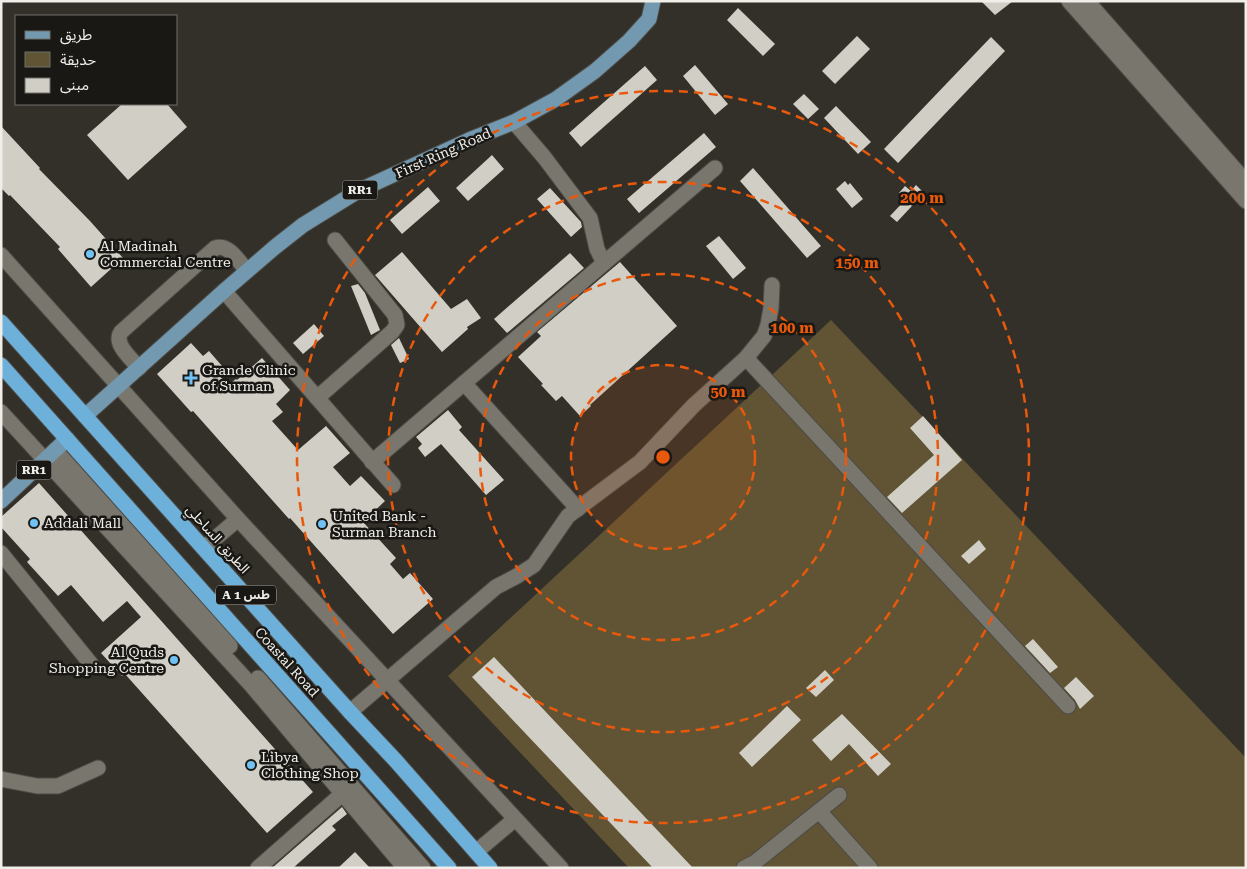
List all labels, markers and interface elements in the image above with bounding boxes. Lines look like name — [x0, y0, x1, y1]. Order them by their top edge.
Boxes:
legend — [15, 15, 178, 105]
text: طريق — [60, 26, 92, 45]
text: حديقة — [60, 51, 96, 69]
text: مبنى — [60, 76, 89, 94]
street label: First Ring Road — [393, 125, 493, 181]
road number: RR1 — [342, 180, 378, 200]
text: 200 m — [900, 189, 944, 207]
place label: Al Madinah Commercial Centre — [100, 238, 231, 270]
marker: Al Madinah Commercial Centre — [84, 248, 96, 260]
text: 150 m — [835, 254, 879, 272]
text: 100 m — [770, 319, 814, 337]
place label: Grande Clinic of Surman — [202, 362, 296, 394]
marker: Grande Clinic of Surman — [184, 371, 198, 385]
text: 50 m — [710, 383, 746, 401]
centre of rings — [654, 448, 672, 466]
road number: RR1 — [16, 460, 52, 480]
street label: الطريق الساحلي — [181, 501, 253, 579]
place label: United Bank - Surman Branch — [332, 508, 437, 540]
place label: Addali Mall — [44, 515, 122, 531]
marker: Addali Mall — [28, 517, 40, 529]
marker: United Bank - Surman Branch — [316, 518, 328, 530]
road number: A 1 طس — [216, 586, 276, 604]
street label: Coastal Road — [252, 624, 322, 700]
place label: Al Quds Shopping Centre — [49, 644, 164, 676]
marker: Al Quds Shopping Centre — [168, 654, 180, 666]
place label: Libya Clothing Shop — [261, 749, 359, 781]
marker: Libya Clothing Shop — [245, 759, 257, 771]

